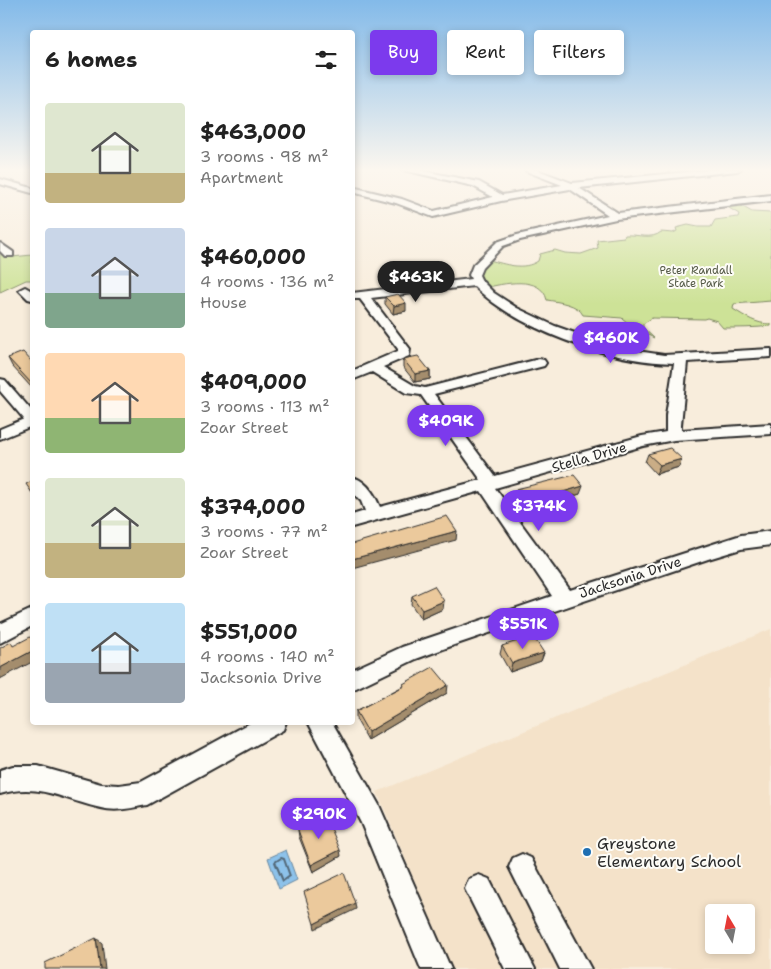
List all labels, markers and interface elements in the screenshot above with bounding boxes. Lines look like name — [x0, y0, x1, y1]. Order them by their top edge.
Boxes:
chip: Buy — [370, 30, 437, 75]
chip: Rent — [447, 30, 524, 75]
chip: Filters — [534, 30, 624, 75]
text: 6 homes — [45, 46, 137, 74]
icon: filters — [312, 46, 340, 74]
text: $463,000 — [200, 118, 306, 146]
icon: home — [85, 123, 145, 183]
text: 3 rooms · 98 m² — [200, 146, 329, 167]
text: Apartment — [200, 167, 283, 188]
text: $460,000 — [200, 243, 306, 271]
icon: home — [85, 248, 145, 308]
pin: $463K — [381, 260, 451, 303]
park label: Peter Randall State Park — [660, 263, 733, 291]
text: $463K — [389, 266, 443, 287]
text: 4 rooms · 136 m² — [200, 271, 334, 292]
text: House — [200, 292, 247, 313]
pin: $460K — [576, 322, 646, 364]
text: $460K — [583, 327, 639, 348]
text: $409,000 — [200, 368, 307, 396]
icon: home — [85, 373, 145, 433]
text: 3 rooms · 113 m² — [200, 396, 330, 417]
pin: $409K — [411, 404, 481, 447]
text: $409K — [418, 410, 474, 431]
text: Zoar Street — [200, 417, 288, 438]
street label: Stella Drive — [549, 438, 629, 476]
pin: $374K — [504, 490, 574, 532]
text: $374,000 — [200, 493, 305, 521]
text: $374K — [512, 495, 566, 516]
icon: home — [85, 498, 145, 558]
text: 3 rooms · 77 m² — [200, 521, 328, 542]
text: Zoar Street — [200, 542, 288, 563]
street label: Jacksonia Drive — [576, 552, 684, 602]
pin: $551K — [488, 608, 558, 650]
text: $551K — [499, 613, 547, 634]
text: $551,000 — [200, 618, 298, 646]
icon: home — [85, 623, 145, 683]
text: 4 rooms · 140 m² — [200, 646, 335, 667]
text: Jacksonia Drive — [200, 667, 322, 688]
pin: $290K — [284, 798, 354, 840]
text: $290K — [292, 803, 346, 824]
place label: Greystone Elementary School — [597, 833, 741, 872]
marker: Greystone Elementary School — [581, 846, 593, 858]
north arrow — [705, 904, 755, 954]
map controls — [705, 904, 755, 954]

